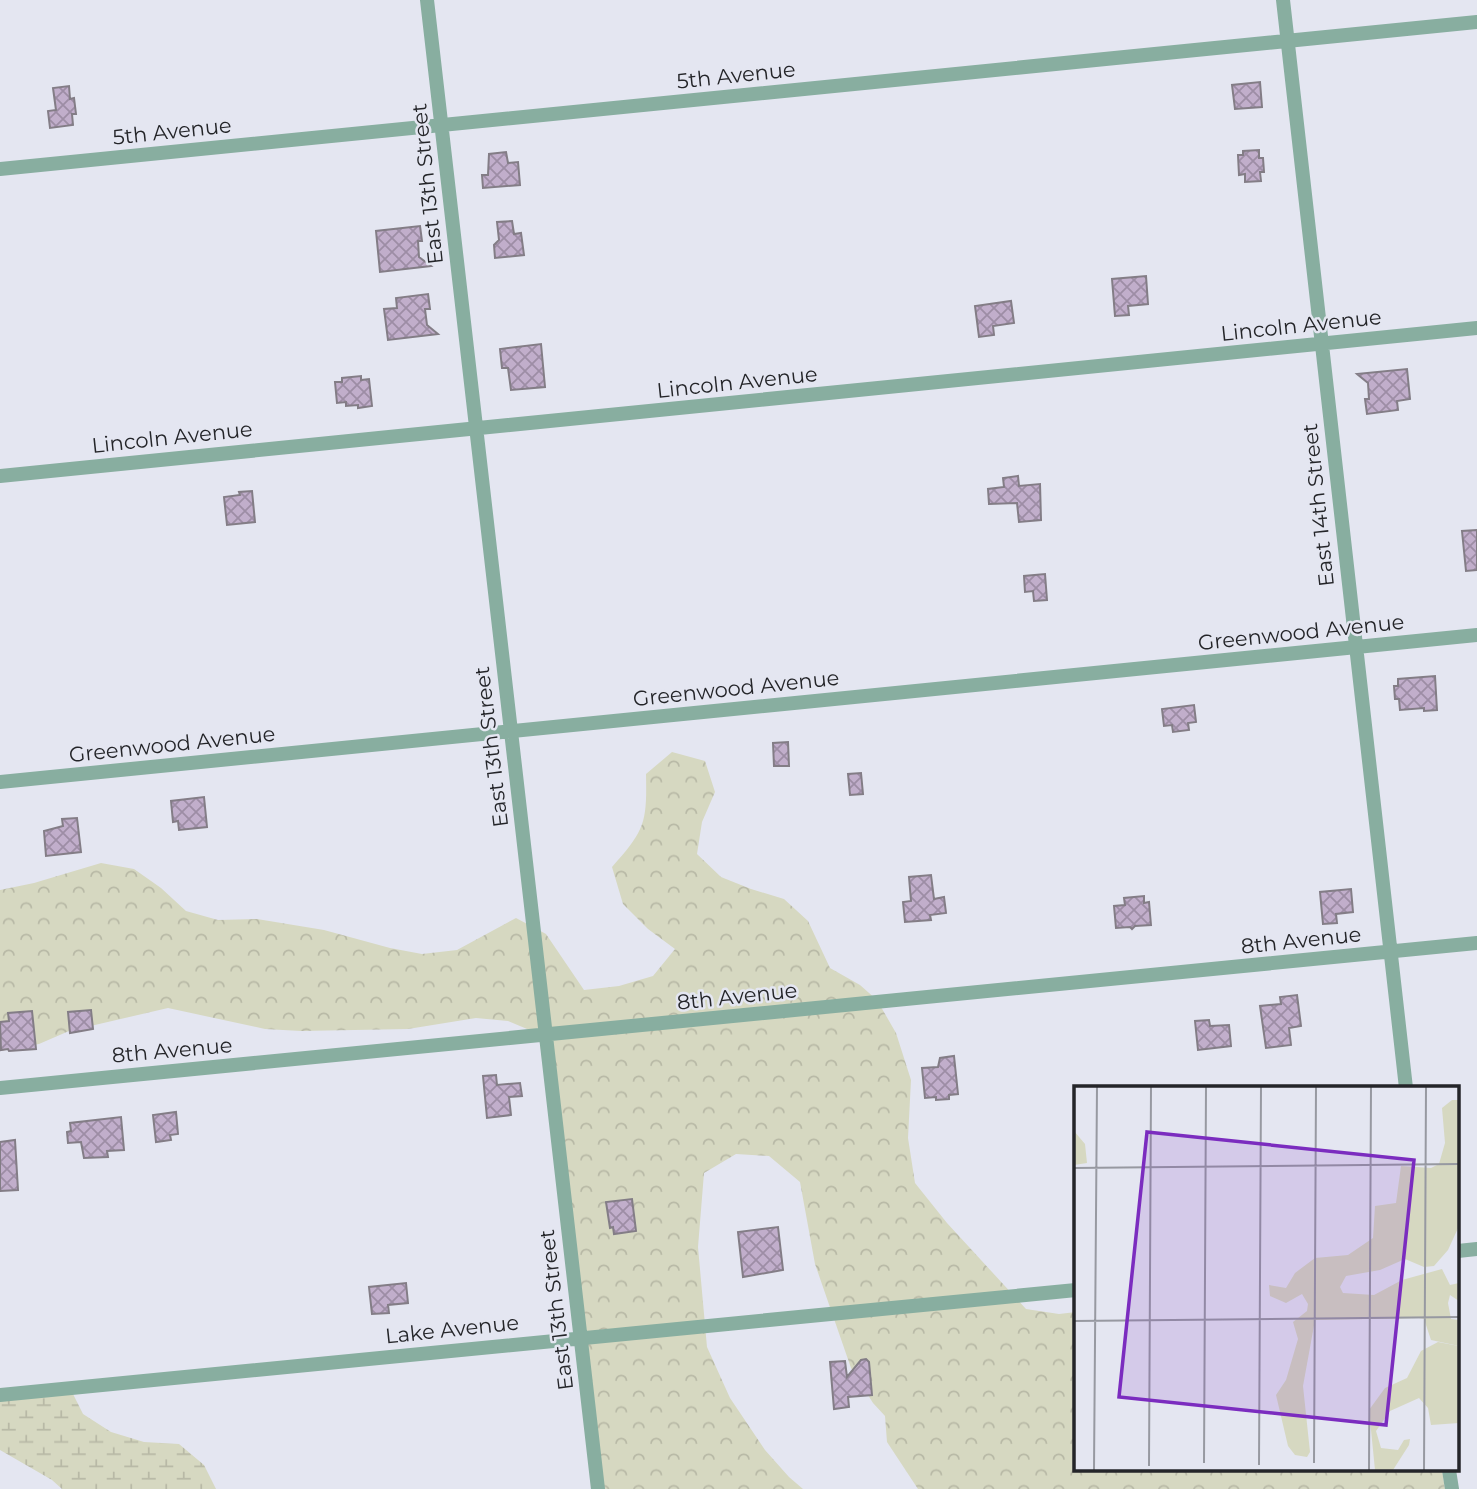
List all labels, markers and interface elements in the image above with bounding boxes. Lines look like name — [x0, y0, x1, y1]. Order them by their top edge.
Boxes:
street label: 5th Avenue — [675, 56, 797, 94]
street label: East 13th Street — [406, 102, 448, 266]
street label: 5th Avenue — [111, 112, 233, 150]
street label: Lincoln Avenue — [1219, 304, 1383, 346]
street label: Lincoln Avenue — [655, 361, 819, 403]
street label: Lincoln Avenue — [90, 416, 254, 458]
street label: East 14th Street — [1297, 422, 1339, 588]
street label: Greenwood Avenue — [1197, 609, 1405, 655]
street label: East 13th Street — [469, 665, 513, 829]
street label: Greenwood Avenue — [632, 665, 840, 711]
street label: Greenwood Avenue — [68, 721, 276, 767]
street label: 8th Avenue — [1240, 921, 1362, 959]
street label: 8th Avenue — [676, 977, 798, 1015]
street label: 8th Avenue — [111, 1032, 233, 1068]
inset map — [1074, 1086, 1460, 1472]
street label: East 13th Street — [534, 1228, 578, 1392]
street label: Lake Avenue — [384, 1310, 520, 1348]

